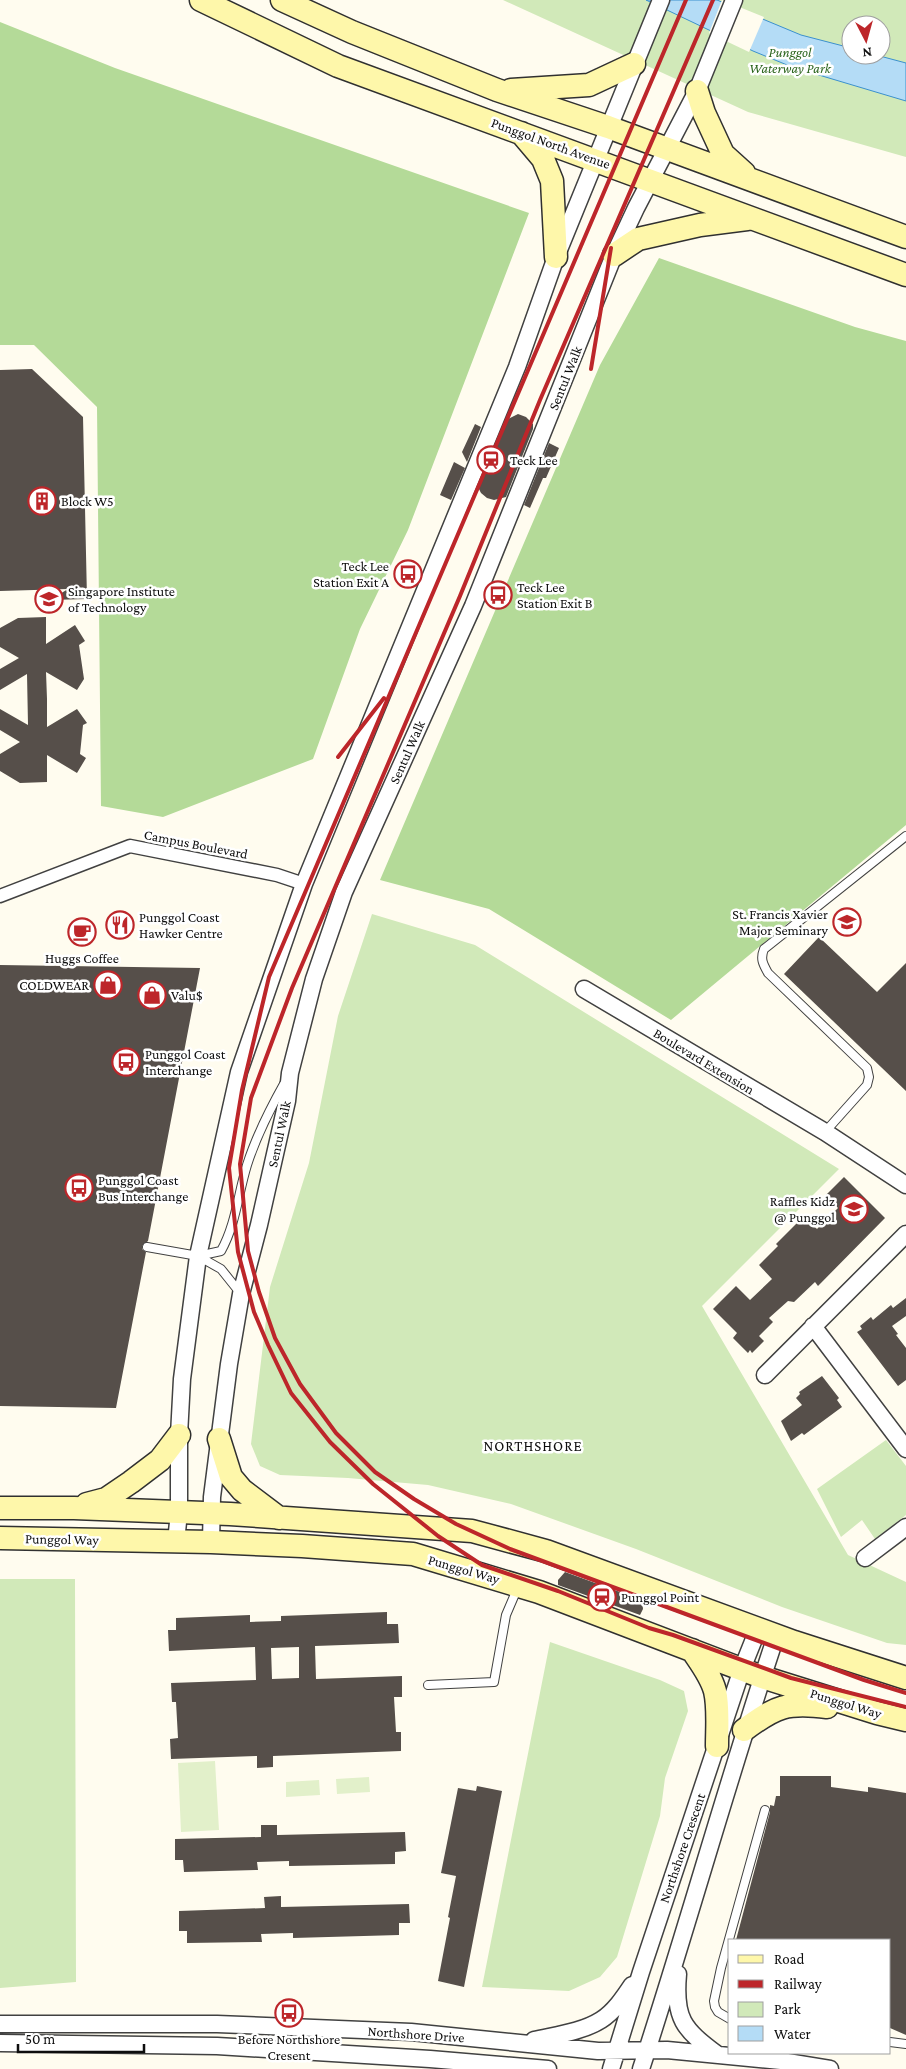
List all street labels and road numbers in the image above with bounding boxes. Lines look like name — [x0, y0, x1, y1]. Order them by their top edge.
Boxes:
street label: Punggol North Avenue — [489, 114, 613, 172]
street label: Sentul Walk — [545, 343, 585, 412]
street label: Sentul Walk — [386, 718, 428, 786]
street label: Campus Boulevard — [143, 826, 250, 862]
street label: Boulevard Extension — [651, 1025, 758, 1098]
street label: Sentul Walk — [264, 1099, 294, 1169]
street label: Punggol Way — [25, 1530, 100, 1548]
street label: Punggol Way — [426, 1551, 502, 1587]
street label: Punggol Way — [808, 1685, 884, 1722]
street label: Northshore Crescent — [656, 1791, 708, 1905]
street label: Northshore Drive — [367, 2023, 465, 2045]

